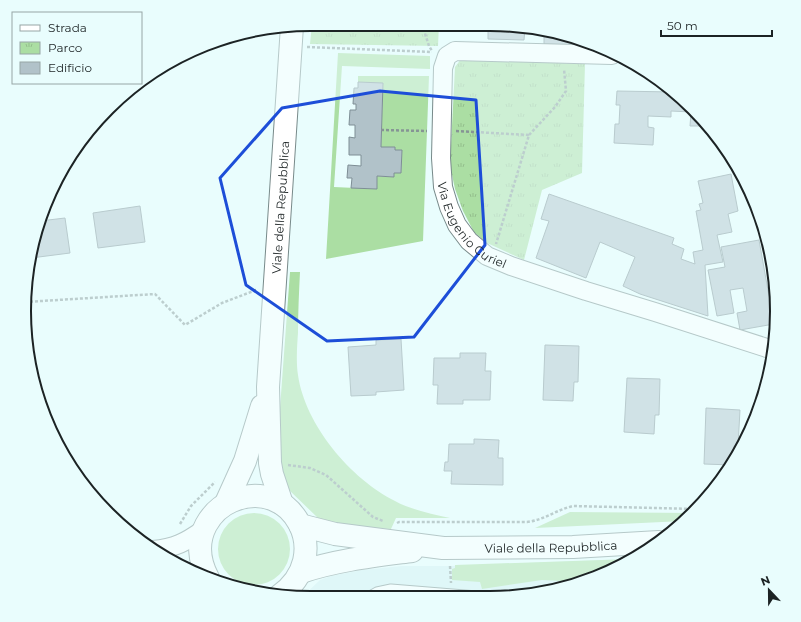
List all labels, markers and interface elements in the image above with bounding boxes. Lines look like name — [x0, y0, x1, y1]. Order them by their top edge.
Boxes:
legend — [12, 12, 142, 84]
scale bar — [661, 12, 772, 38]
text: 50 m — [667, 18, 698, 33]
text: Strada — [48, 20, 87, 35]
text: Parco — [48, 40, 82, 55]
text: Edificio — [48, 60, 92, 75]
street label: Viale della Repubblica — [268, 140, 292, 274]
street label: Via Eugenio Curiel — [435, 181, 509, 271]
street label: Viale della Repubblica — [484, 537, 618, 555]
north arrow — [749, 570, 789, 610]
text: N — [759, 573, 772, 589]

